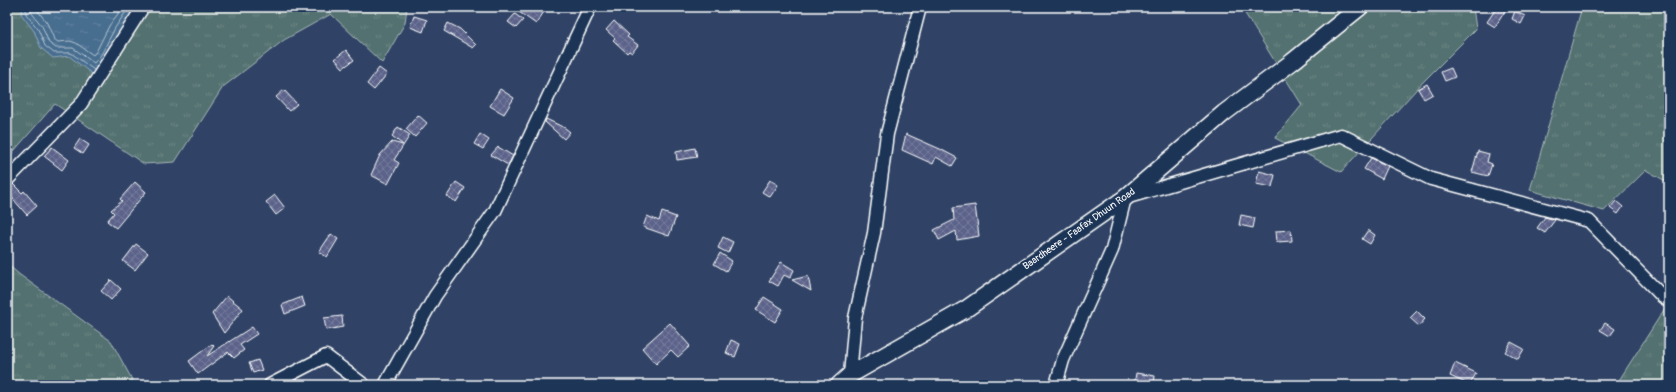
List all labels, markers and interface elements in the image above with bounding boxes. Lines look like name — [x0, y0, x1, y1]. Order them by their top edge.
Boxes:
street label: Baardheere - Faafax Dhuun Road — [1020, 185, 1138, 272]

